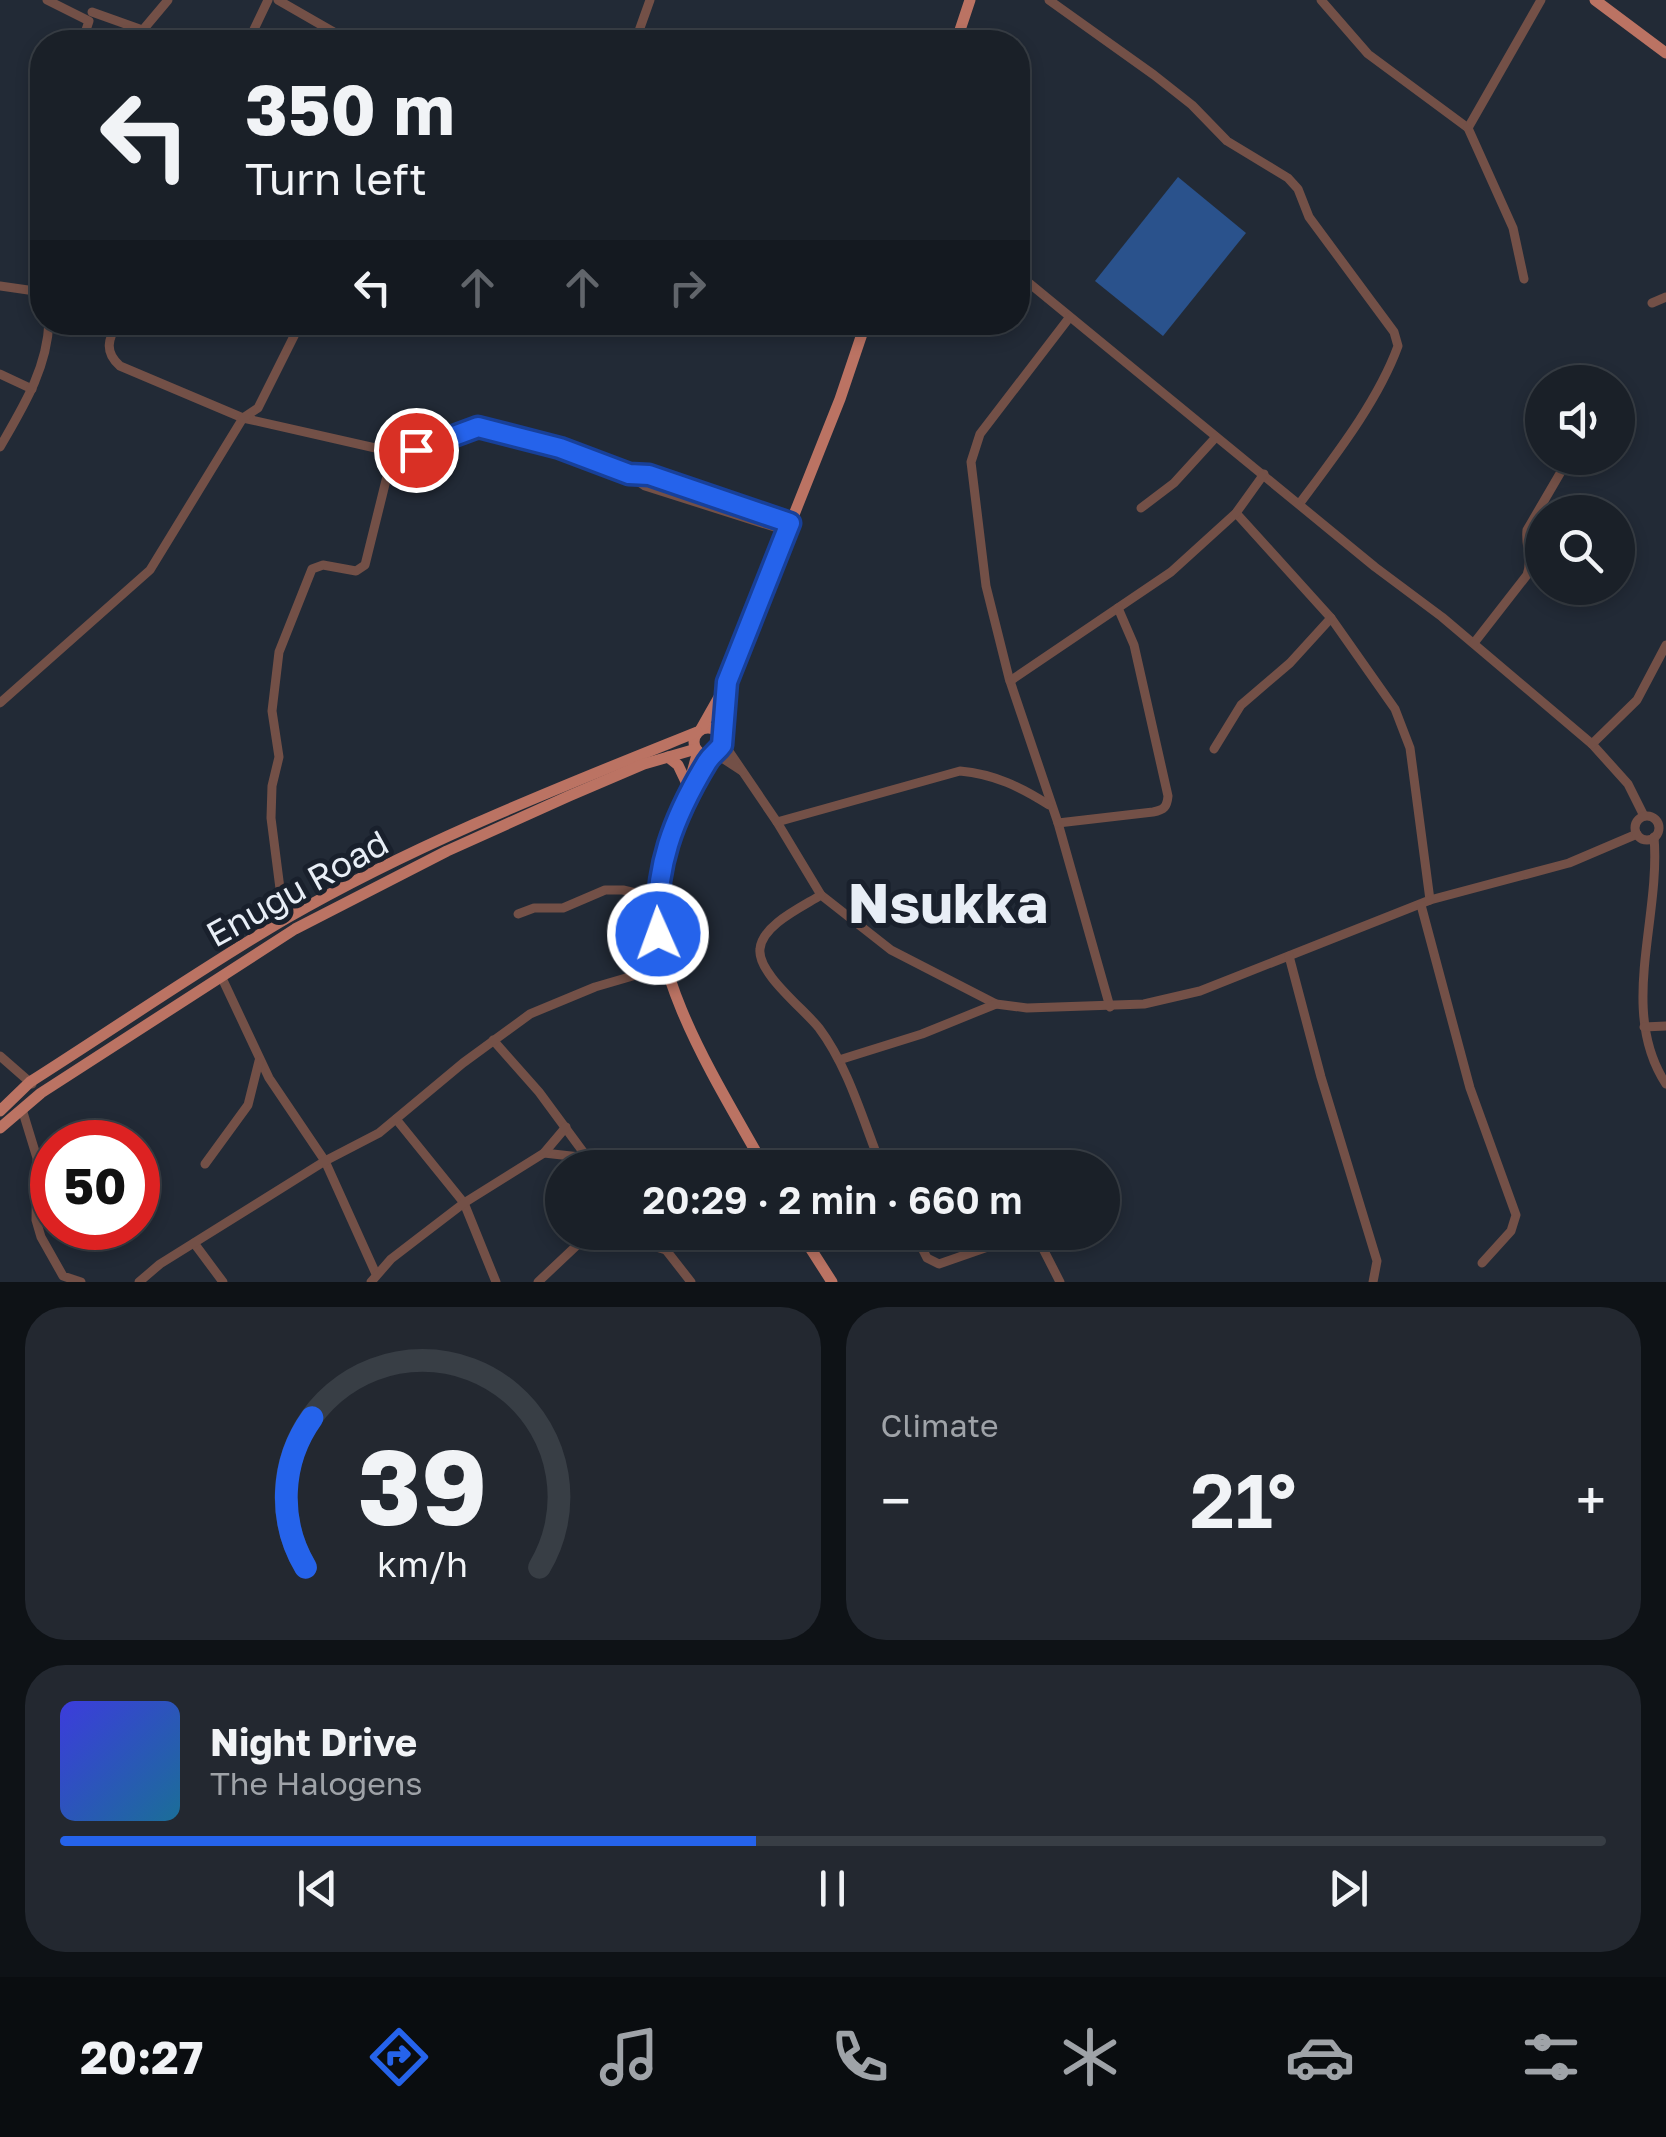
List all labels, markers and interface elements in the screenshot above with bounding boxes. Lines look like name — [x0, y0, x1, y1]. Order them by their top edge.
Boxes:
text: 350 m — [245, 66, 455, 150]
icon: left — [80, 70, 210, 200]
text: Turn left — [245, 151, 427, 205]
icon: left — [345, 260, 400, 315]
icon: ahead — [450, 260, 505, 315]
icon: ahead — [555, 260, 610, 315]
icon: right — [660, 260, 715, 315]
map controls — [1525, 365, 1635, 605]
button: sound — [1525, 365, 1635, 475]
pin — [374, 408, 459, 493]
icon: arrive — [389, 423, 444, 478]
button: search — [1525, 495, 1635, 605]
street label: Enugu Road — [199, 821, 395, 955]
district label: Nsukka — [848, 869, 1048, 935]
position arrow — [606, 882, 710, 986]
speed limit sign: 50 — [30, 1120, 160, 1250]
text: 20:29 · 2 min · 660 m — [642, 1177, 1023, 1222]
text: Climate — [881, 1406, 999, 1444]
text: 39 — [358, 1423, 487, 1548]
text: 21° — [1190, 1454, 1297, 1545]
text: − — [881, 1467, 911, 1533]
text: + — [1576, 1467, 1606, 1533]
text: km/h — [377, 1542, 468, 1585]
text: Night Drive — [210, 1719, 417, 1764]
text: The Halogens — [210, 1764, 422, 1802]
icon: previous — [290, 1861, 345, 1916]
icon: pause — [805, 1861, 860, 1916]
icon: next — [1321, 1861, 1376, 1916]
icon: directions — [364, 2022, 434, 2092]
icon: music — [594, 2022, 664, 2092]
icon: phone — [825, 2022, 895, 2092]
icon: climate — [1055, 2022, 1125, 2092]
icon: car — [1285, 2022, 1355, 2092]
icon: filters — [1516, 2022, 1586, 2092]
text: 20:27 — [80, 2030, 203, 2084]

